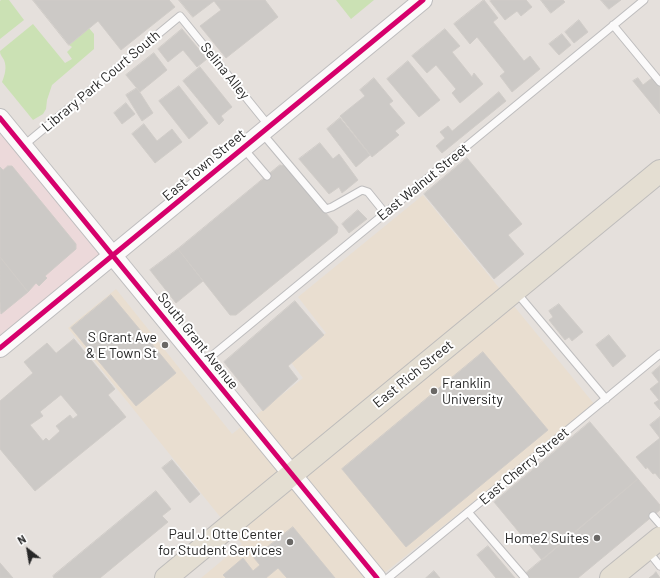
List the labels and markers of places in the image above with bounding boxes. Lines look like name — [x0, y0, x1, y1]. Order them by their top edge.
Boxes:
place label: S Grant Ave & E Town St — [86, 329, 157, 362]
marker: S Grant Ave & E Town St — [160, 340, 170, 350]
place label: Franklin University — [442, 375, 503, 408]
marker: Franklin University — [429, 386, 439, 396]
place label: Paul J. Otte Center for Student Services — [158, 526, 282, 558]
place label: Home2 Suites — [505, 530, 589, 546]
marker: Home2 Suites — [592, 533, 602, 543]
marker: Paul J. Otte Center for Student Services — [285, 537, 295, 547]

